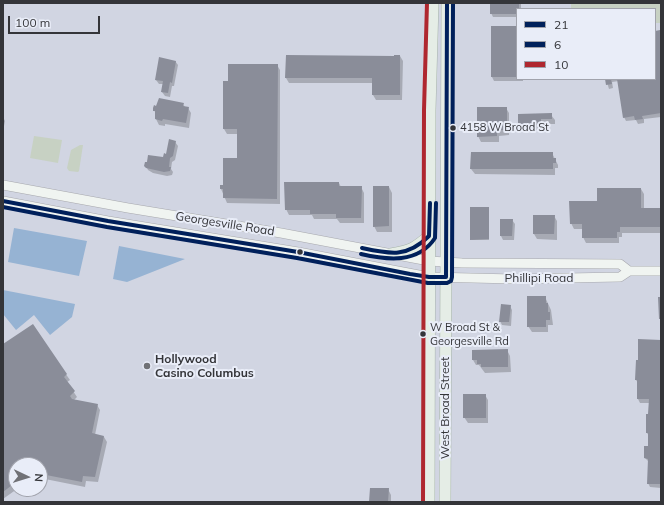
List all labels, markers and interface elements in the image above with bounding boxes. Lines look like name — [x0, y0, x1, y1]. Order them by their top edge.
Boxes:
scale bar — [10, 8, 102, 34]
legend — [516, 8, 656, 80]
text: 100 m — [15, 15, 50, 30]
text: 21 — [554, 17, 568, 32]
text: 6 — [554, 37, 561, 52]
text: 10 — [554, 57, 568, 72]
place label: 4158 W Broad St — [460, 121, 549, 135]
marker: 4158 W Broad St — [448, 123, 458, 133]
street label: Georgesville Road — [174, 209, 276, 239]
unlabelled marker — [295, 247, 305, 257]
street label: Phillipi Road — [505, 271, 573, 285]
place label: W Broad St & Georgesville Rd — [430, 321, 509, 347]
marker: W Broad St & Georgesville Rd — [418, 329, 428, 339]
place label: Hollywood Casino Columbus — [155, 352, 254, 380]
street label: West Broad Street — [438, 357, 452, 459]
marker: Hollywood Casino Columbus — [142, 361, 152, 371]
north arrow — [8, 457, 48, 497]
text: N — [32, 473, 46, 482]

